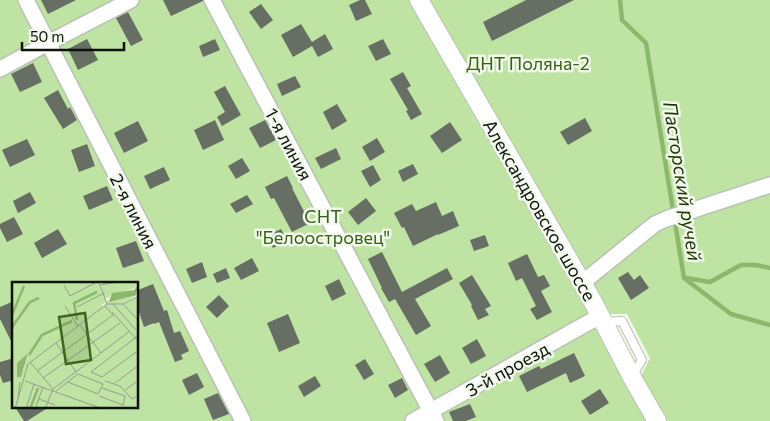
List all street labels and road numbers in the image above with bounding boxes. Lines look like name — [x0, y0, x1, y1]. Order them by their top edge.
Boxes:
street label: 1-я линия — [261, 104, 317, 184]
street label: Александровское шоссе — [479, 115, 601, 305]
street label: 2-я линия — [106, 170, 162, 252]
street label: 3-й проезд — [461, 337, 553, 401]

